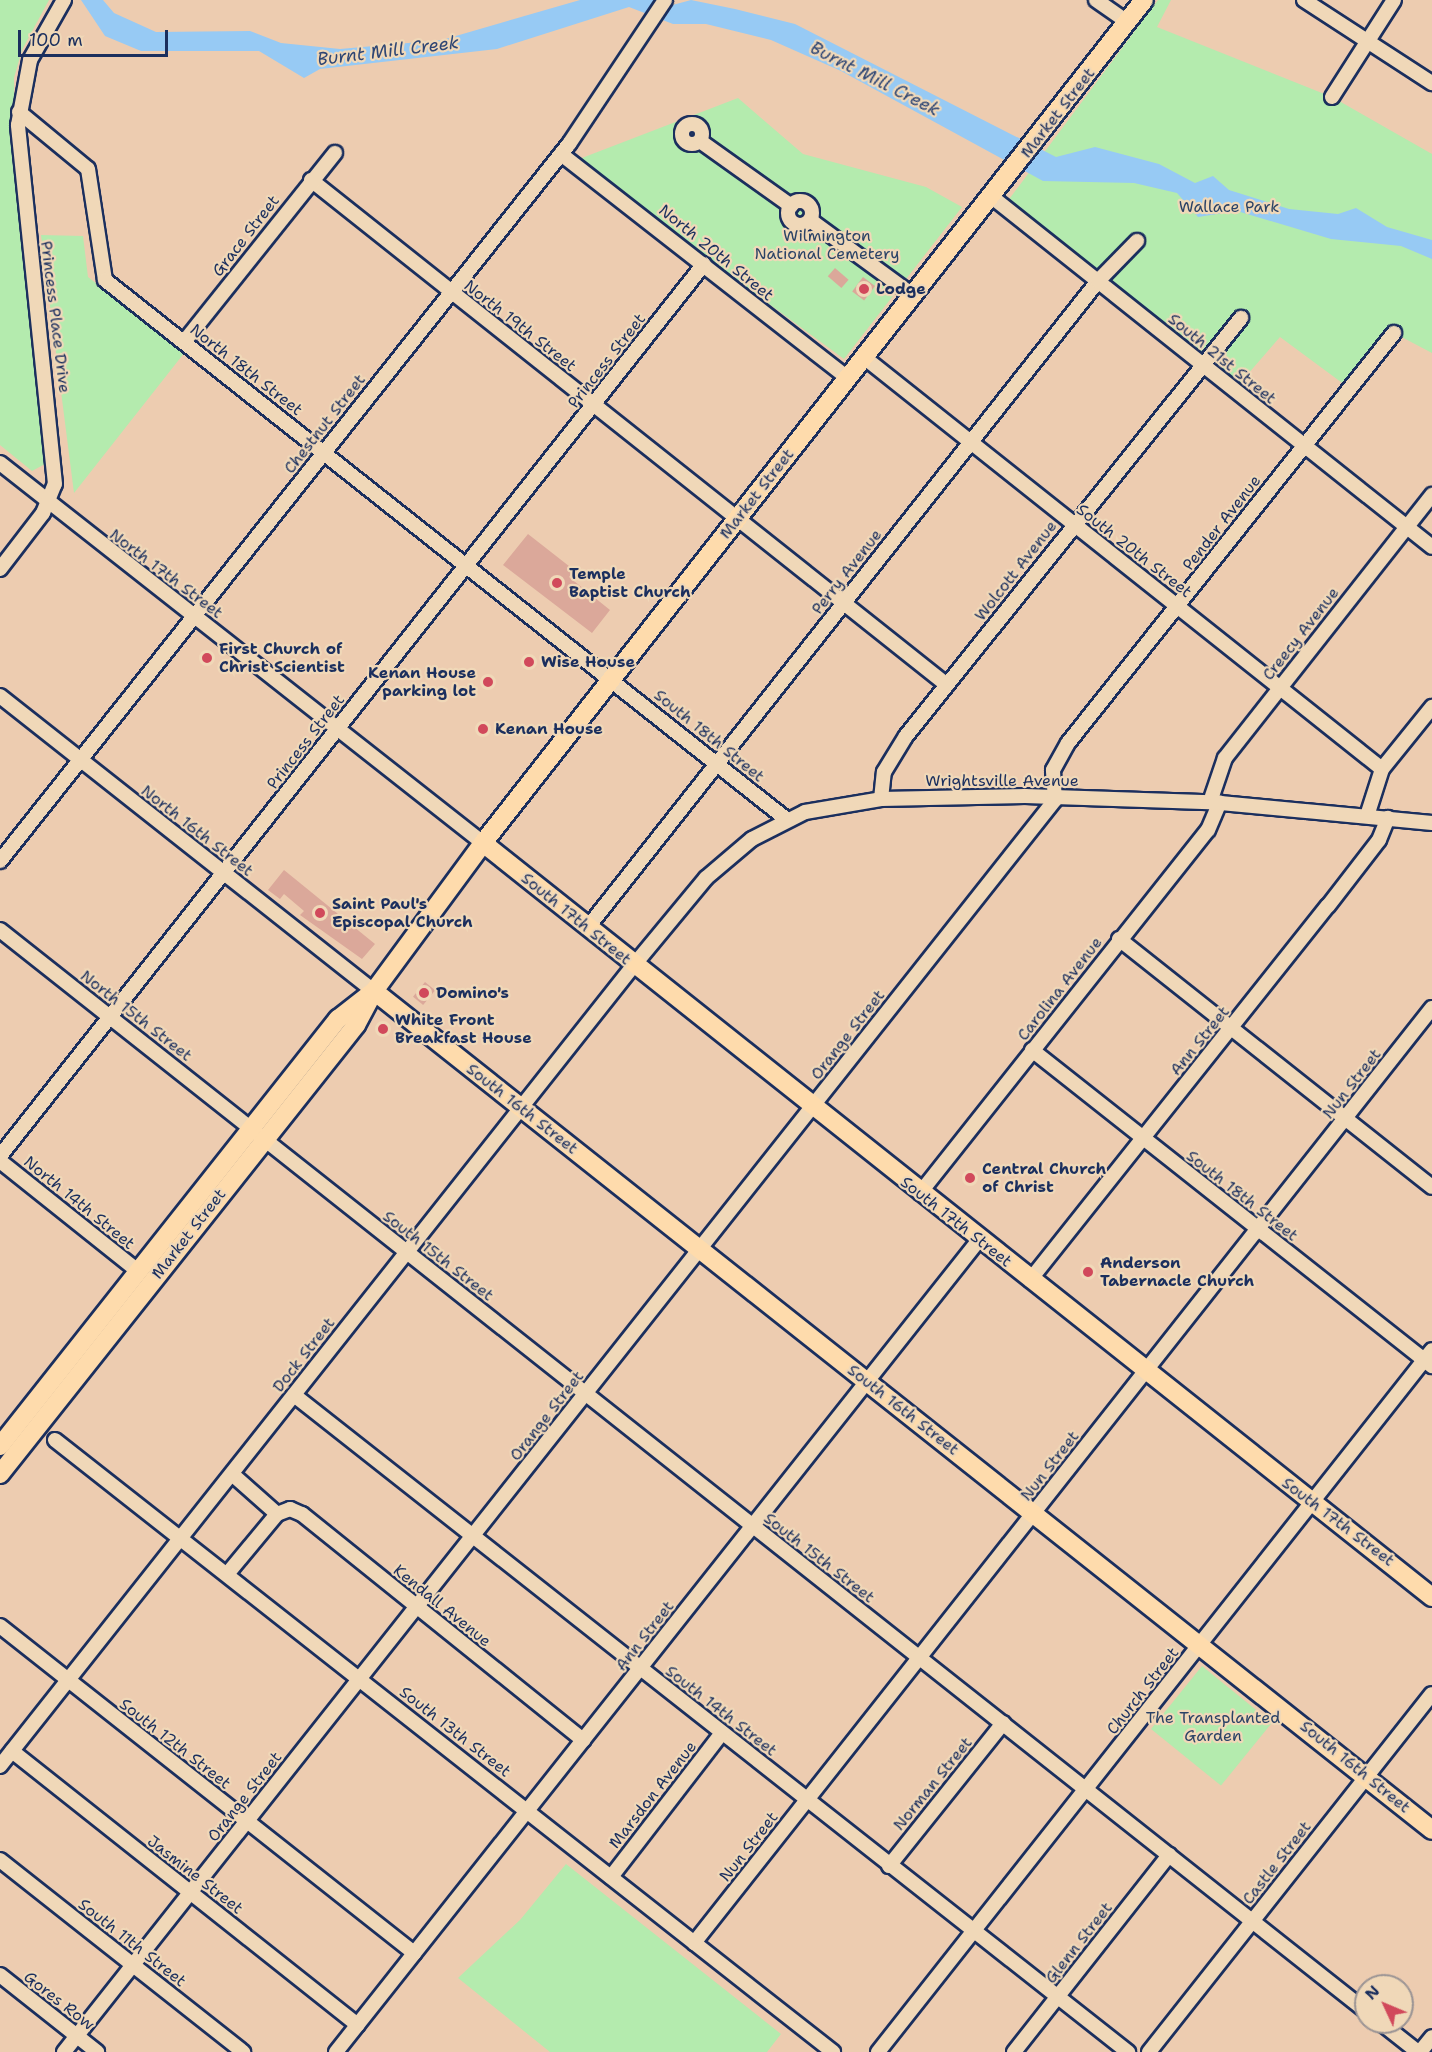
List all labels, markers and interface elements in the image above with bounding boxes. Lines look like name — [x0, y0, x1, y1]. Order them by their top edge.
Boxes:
scale bar — [21, 18, 171, 56]
text: 100 m — [29, 28, 83, 52]
water label: Burnt Mill Creek — [316, 32, 460, 70]
water label: Burnt Mill Creek — [807, 37, 943, 121]
street label: Market Street — [1017, 64, 1099, 162]
street label: Grace Street — [208, 192, 284, 280]
park label: Wallace Park — [1179, 197, 1279, 217]
street label: North 20th Street — [655, 201, 777, 305]
park label: Wilmington National Cemetery — [755, 226, 899, 264]
street label: Princess Place Drive — [36, 240, 74, 394]
street label: North 19th Street — [460, 276, 580, 376]
place label: Lodge — [876, 279, 926, 299]
marker: Lodge — [857, 282, 871, 296]
street label: Princess Street — [564, 310, 650, 412]
street label: South 21st Street — [1164, 310, 1280, 408]
street label: North 18th Street — [186, 320, 306, 420]
street label: Chestnut Street — [280, 370, 370, 478]
street label: Market Street — [716, 445, 798, 543]
street label: Pender Avenue — [1179, 472, 1265, 574]
street label: South 20th Street — [1073, 500, 1195, 602]
street label: Wolcott Avenue — [971, 517, 1061, 625]
street label: North 17th Street — [106, 525, 226, 623]
street label: Perry Avenue — [808, 526, 886, 618]
place label: Temple Baptist Church — [569, 564, 691, 602]
marker: Temple Baptist Church — [550, 576, 564, 590]
street label: Creecy Avenue — [1259, 584, 1343, 684]
place label: First Church of Christ Scientist — [219, 639, 345, 677]
marker: First Church of Christ Scientist — [200, 651, 214, 665]
place label: Wise House — [541, 652, 635, 672]
marker: Wise House — [522, 655, 536, 669]
place label: Kenan House parking lot — [368, 663, 476, 701]
marker: Kenan House parking lot — [481, 675, 495, 689]
street label: South 18th Street — [650, 686, 768, 786]
street label: Princess Street — [263, 691, 349, 793]
place label: Kenan House — [495, 719, 603, 739]
marker: Kenan House — [476, 722, 490, 736]
street label: Wrightsville Avenue — [925, 771, 1079, 791]
street label: North 16th Street — [137, 781, 257, 881]
street label: South 17th Street — [517, 869, 635, 969]
place label: Saint Paul's Episcopal Church — [332, 894, 473, 932]
marker: Saint Paul's Episcopal Church — [313, 906, 327, 920]
street label: Carolina Avenue — [1014, 933, 1106, 1045]
street label: North 15th Street — [76, 966, 196, 1066]
place label: Domino's — [436, 983, 509, 1003]
marker: Domino's — [417, 986, 431, 1000]
street label: Orange Street — [807, 986, 889, 1084]
street label: Ann Street — [1166, 1002, 1234, 1080]
place label: White Front Breakfast House — [395, 1010, 532, 1048]
marker: White Front Breakfast House — [376, 1022, 390, 1036]
street label: Nun Street — [1319, 1045, 1385, 1123]
street label: South 16th Street — [463, 1060, 581, 1158]
street label: South 18th Street — [1182, 1146, 1302, 1246]
street label: North 14th Street — [20, 1152, 138, 1254]
place label: Central Church of Christ — [982, 1159, 1106, 1197]
marker: Central Church of Christ — [963, 1171, 977, 1185]
street label: South 17th Street — [897, 1173, 1015, 1271]
street label: Market Street — [148, 1185, 230, 1283]
street label: South 15th Street — [379, 1207, 497, 1305]
place label: Anderson Tabernacle Church — [1100, 1253, 1254, 1291]
marker: Anderson Tabernacle Church — [1081, 1265, 1095, 1279]
street label: Dock Street — [269, 1314, 339, 1396]
street label: South 16th Street — [844, 1361, 962, 1459]
street label: Orange Street — [506, 1367, 588, 1465]
street label: Nun Street — [1017, 1427, 1083, 1505]
street label: South 17th Street — [1278, 1473, 1398, 1571]
street label: South 15th Street — [760, 1509, 878, 1607]
street label: Kendall Avenue — [389, 1561, 495, 1651]
street label: Ann Street — [612, 1597, 678, 1675]
street label: Church Street — [1103, 1644, 1183, 1738]
street label: South 14th Street — [661, 1662, 781, 1760]
street label: South 13th Street — [396, 1683, 514, 1781]
street label: South 12th Street — [116, 1695, 234, 1793]
park label: The Transplanted Garden — [1146, 1708, 1280, 1746]
street label: South 16th Street — [1296, 1717, 1414, 1817]
street label: Norman Street — [890, 1733, 976, 1835]
street label: Marsdon Avenue — [605, 1738, 701, 1852]
street label: Orange Street — [204, 1748, 286, 1846]
street label: Nun Street — [716, 1808, 782, 1886]
street label: Castle Street — [1239, 1818, 1315, 1908]
street label: Jasmine Street — [143, 1832, 247, 1918]
street label: South 11th Street — [74, 1895, 190, 1991]
street label: Glenn Street — [1041, 1899, 1117, 1987]
street label: Gores Row — [20, 1967, 98, 2035]
north arrow — [1354, 1974, 1414, 2034]
text: N — [1360, 1981, 1384, 2004]

